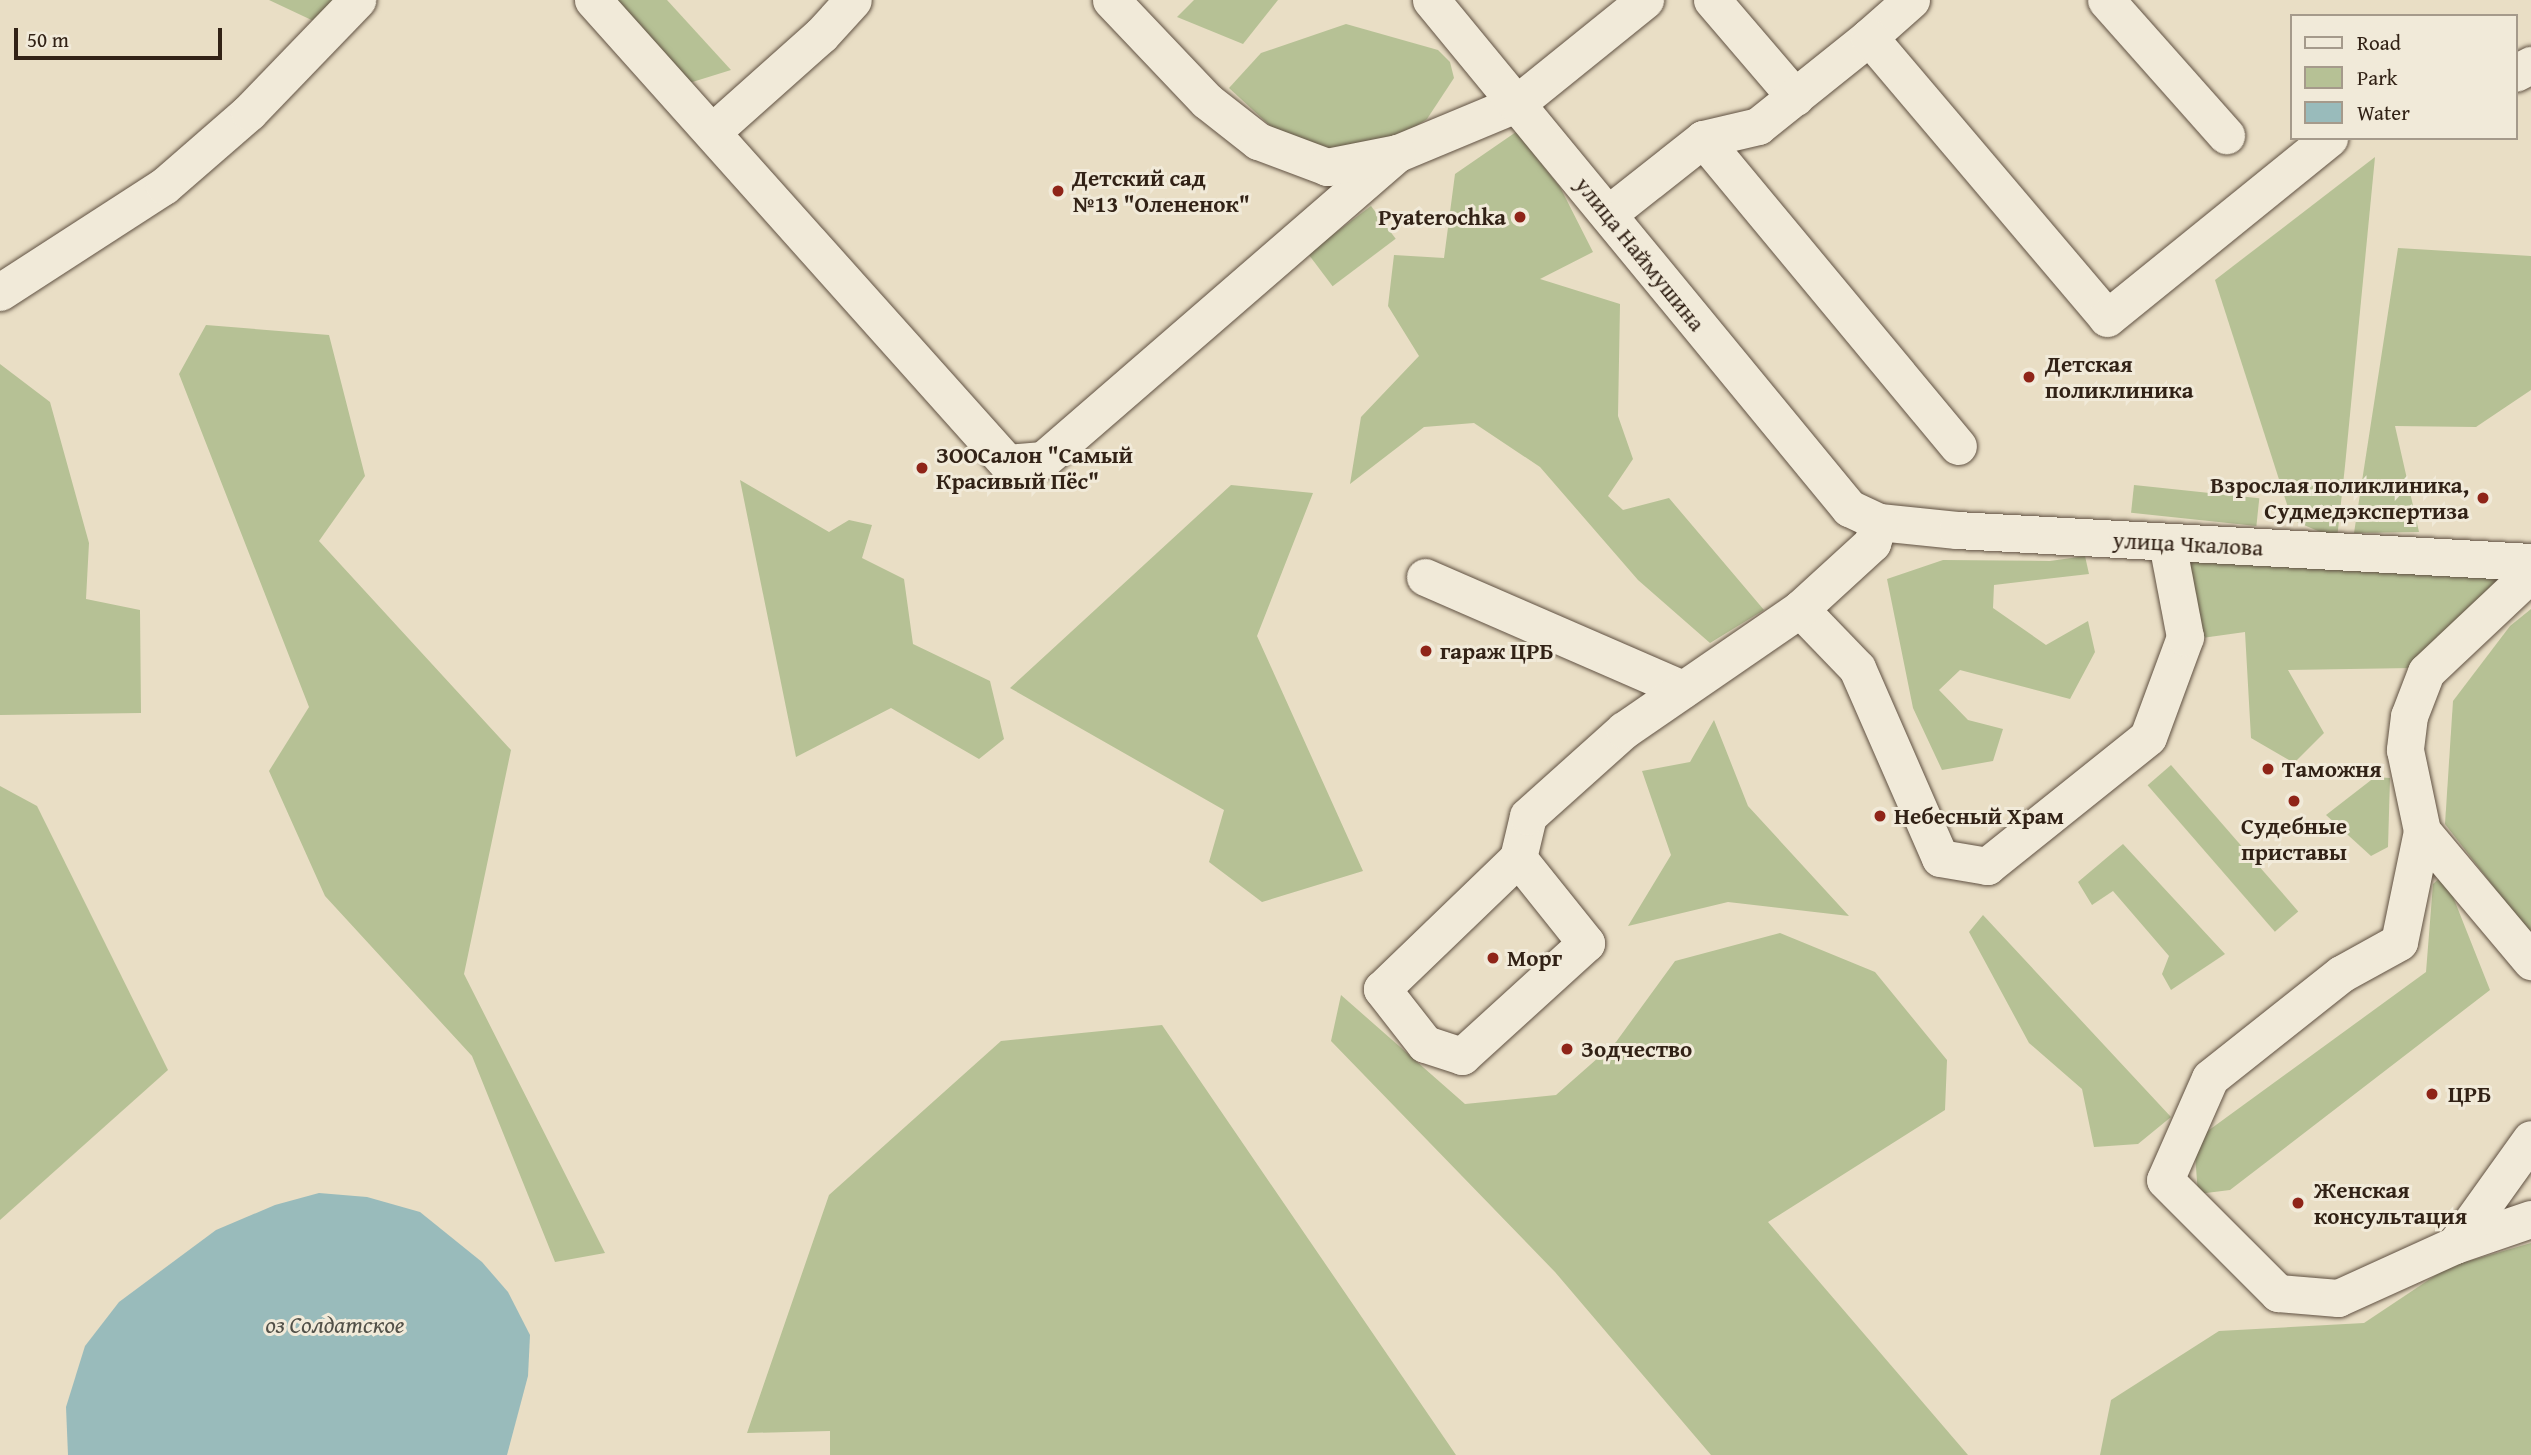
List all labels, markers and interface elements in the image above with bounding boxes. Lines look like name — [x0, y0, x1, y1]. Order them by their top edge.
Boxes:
scale bar — [18, 14, 226, 58]
legend — [2290, 14, 2517, 140]
text: 50 m — [27, 24, 69, 55]
text: Road — [2357, 27, 2401, 58]
text: Park — [2357, 62, 2398, 93]
text: Water — [2357, 97, 2410, 128]
place label: Детский сад №13 "Олененок" — [1072, 164, 1250, 218]
street label: улица Наймушина — [1569, 171, 1711, 337]
marker: Детский сад №13 "Олененок" — [1050, 183, 1066, 199]
place label: Pyaterochka — [1378, 203, 1506, 231]
marker: Pyaterochka — [1512, 209, 1528, 225]
place label: Детская поликлиника — [2045, 350, 2193, 404]
marker: Детская поликлиника — [2019, 367, 2039, 387]
place label: ЗООСалон "Самый Красивый Пёс" — [936, 441, 1133, 495]
marker: ЗООСалон "Самый Красивый Пёс" — [914, 460, 930, 476]
place label: Взрослая поликлиника, Судмедэкспертиза — [2210, 471, 2469, 525]
marker: Взрослая поликлиника, Судмедэкспертиза — [2475, 490, 2491, 506]
street label: улица Чкалова — [2112, 526, 2264, 562]
place label: гараж ЦРБ — [1440, 637, 1554, 665]
marker: гараж ЦРБ — [1418, 643, 1434, 659]
place label: Таможня — [2282, 755, 2382, 783]
marker: Таможня — [2260, 761, 2276, 777]
marker: Судебные приставы — [2286, 793, 2302, 809]
place label: Небесный Храм — [1894, 802, 2064, 830]
marker: Небесный Храм — [1872, 808, 1888, 824]
place label: Судебные приставы — [2241, 812, 2347, 866]
place label: Морг — [1507, 944, 1562, 972]
marker: Морг — [1485, 950, 1501, 966]
place label: Зодчество — [1581, 1035, 1692, 1063]
marker: Зодчество — [1559, 1041, 1575, 1057]
place label: ЦРБ — [2448, 1080, 2491, 1108]
marker: ЦРБ — [2422, 1084, 2442, 1104]
place label: Женская консультация — [2314, 1176, 2467, 1230]
marker: Женская консультация — [2288, 1193, 2308, 1213]
water label: оз Солдатское — [266, 1311, 404, 1339]

